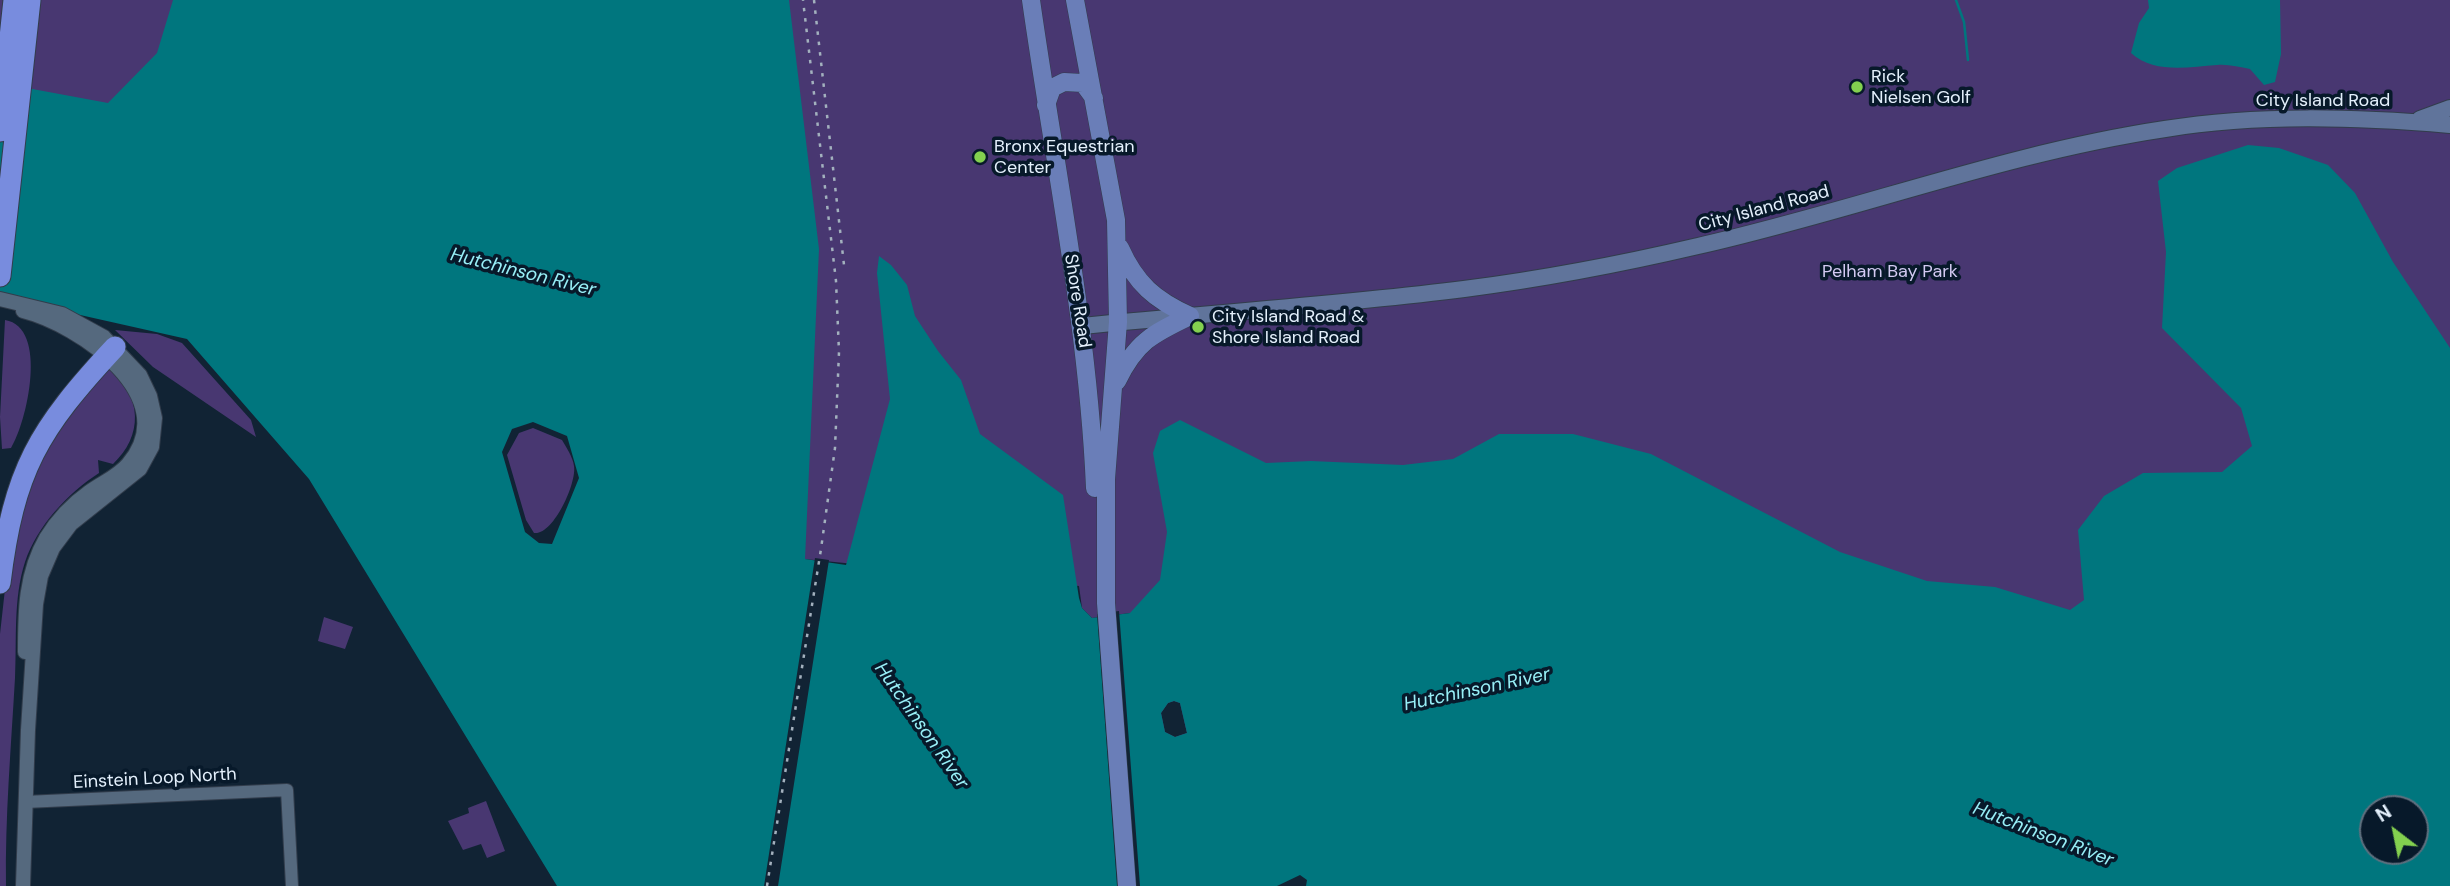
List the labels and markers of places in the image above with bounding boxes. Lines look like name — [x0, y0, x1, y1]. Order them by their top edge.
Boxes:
place label: Rick Nielsen Golf — [1871, 66, 1971, 108]
marker: Rick Nielsen Golf — [1849, 79, 1865, 95]
place label: Bronx Equestrian Center — [994, 136, 1135, 178]
marker: Bronx Equestrian Center — [972, 149, 988, 165]
place label: City Island Road & Shore Island Road — [1212, 306, 1364, 348]
marker: City Island Road & Shore Island Road — [1190, 319, 1206, 335]

